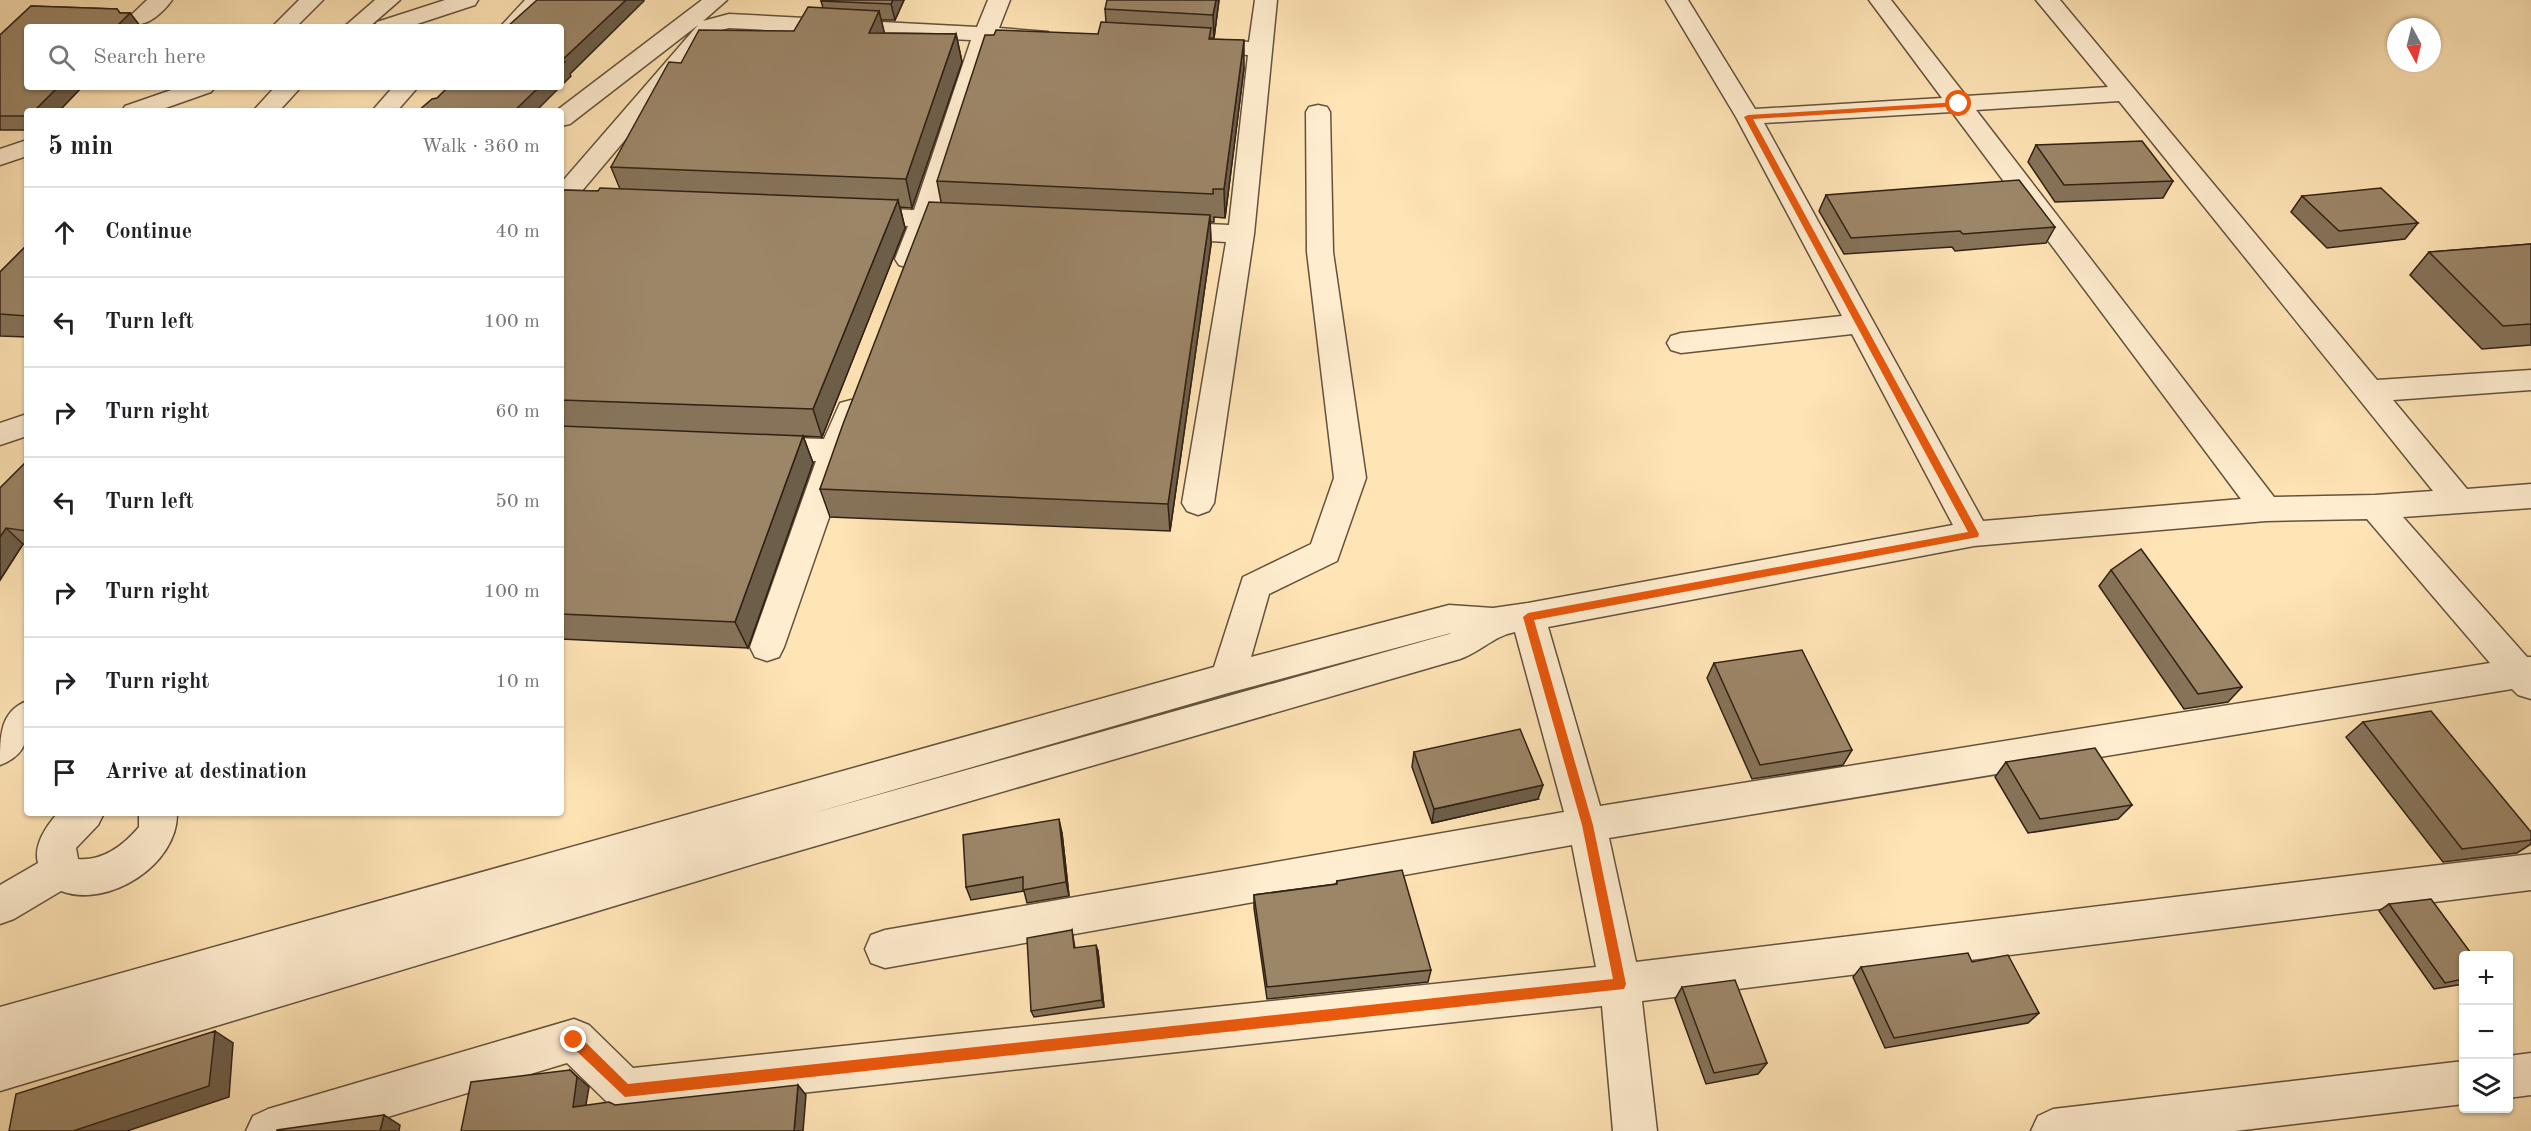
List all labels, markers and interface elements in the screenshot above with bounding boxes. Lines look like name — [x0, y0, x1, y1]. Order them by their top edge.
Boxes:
north arrow — [2387, 18, 2441, 72]
search box — [24, 24, 564, 90]
icon: search — [45, 41, 78, 74]
text: Search here — [93, 46, 206, 68]
route start — [1945, 90, 1971, 116]
text: 5 min — [48, 134, 113, 160]
text: Walk · 360 m — [421, 137, 540, 157]
icon: ahead — [48, 216, 81, 249]
text: Continue — [105, 221, 192, 243]
text: 40 m — [495, 222, 540, 242]
icon: left — [48, 306, 81, 339]
text: Turn left — [105, 311, 194, 333]
text: 100 m — [484, 312, 540, 332]
icon: right — [48, 396, 81, 429]
text: Turn right — [105, 401, 209, 423]
text: 60 m — [495, 402, 540, 422]
icon: left — [48, 486, 81, 519]
text: Turn left — [105, 491, 194, 513]
text: 50 m — [495, 492, 540, 512]
icon: right — [48, 576, 81, 609]
text: Turn right — [105, 581, 209, 603]
text: 100 m — [484, 582, 540, 602]
icon: right — [48, 666, 81, 699]
text: Turn right — [105, 671, 209, 693]
text: 10 m — [495, 672, 540, 692]
icon: arrive — [48, 756, 81, 789]
text: Arrive at destination — [105, 761, 307, 783]
map controls — [2459, 951, 2513, 1113]
button: + — [2459, 951, 2513, 1005]
button: − — [2459, 1005, 2513, 1059]
route end — [560, 1026, 586, 1052]
button: layers — [2459, 1059, 2513, 1113]

